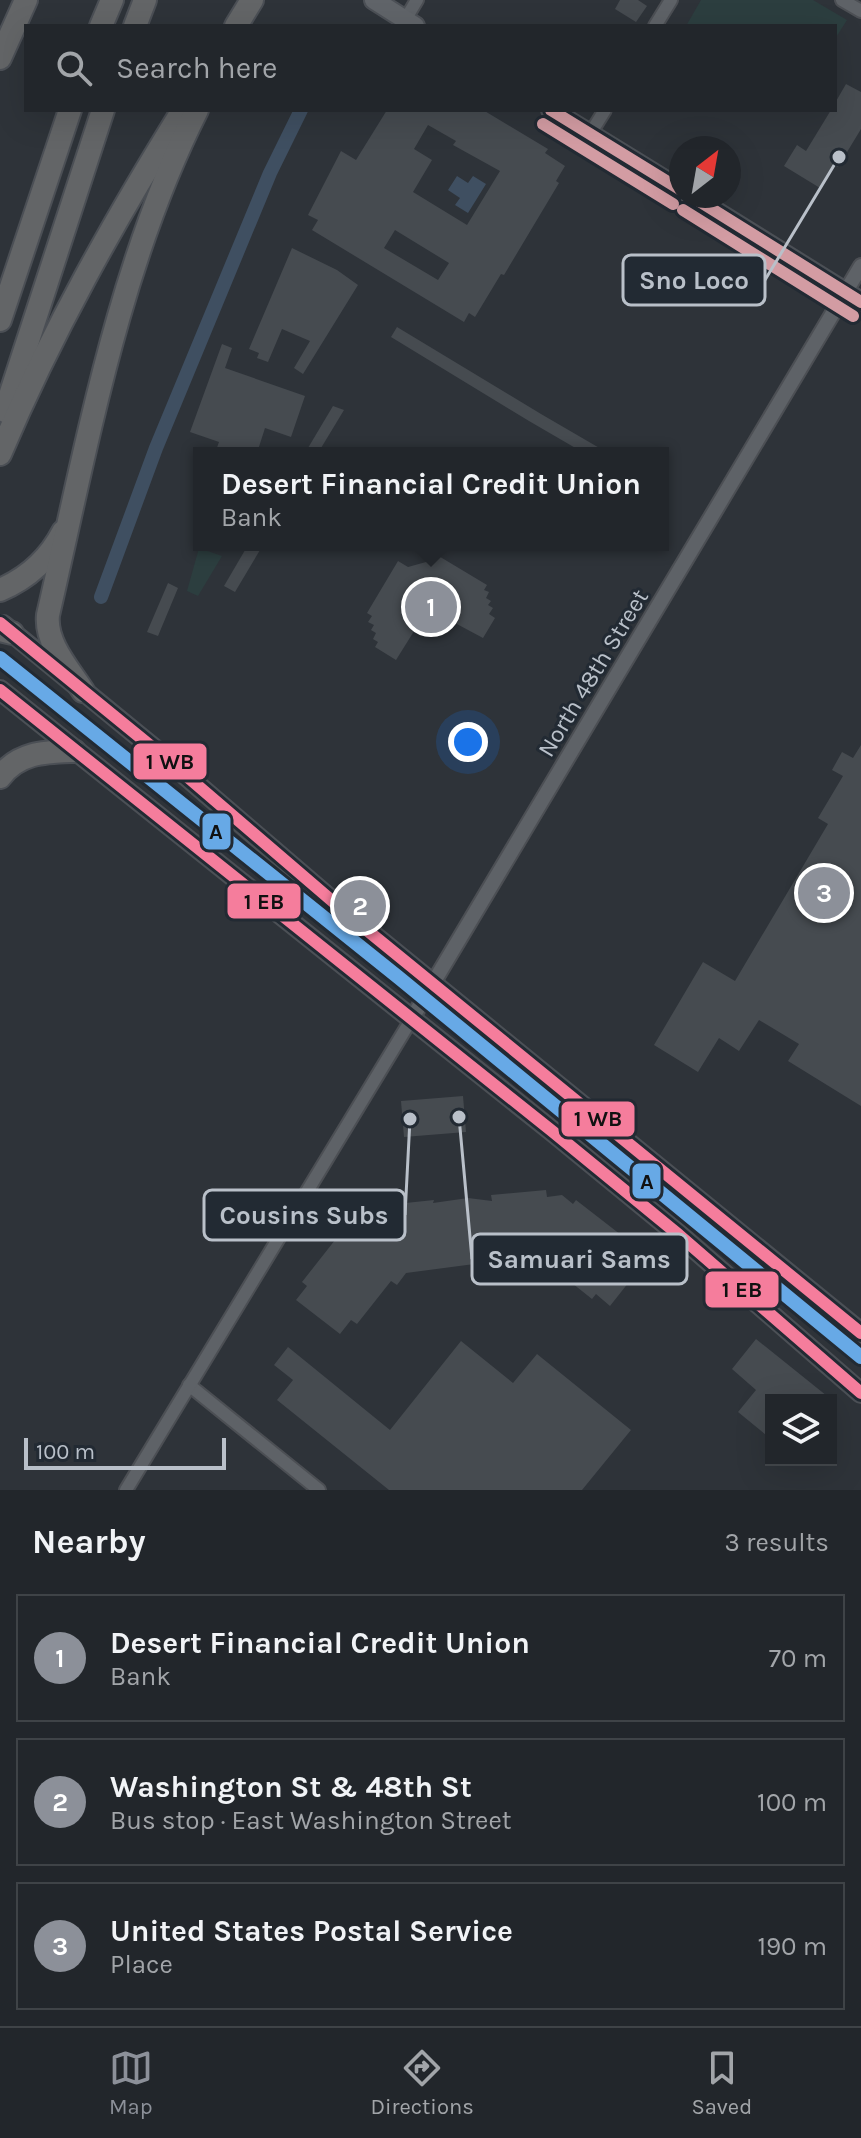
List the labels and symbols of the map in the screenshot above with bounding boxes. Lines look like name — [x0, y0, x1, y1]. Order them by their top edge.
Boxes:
north arrow — [669, 136, 741, 208]
callout: Sno Loco — [623, 255, 765, 305]
text: Sno Loco — [639, 265, 749, 296]
pin: 1 — [405, 577, 457, 637]
street label: North 48th Street — [532, 584, 654, 762]
your location — [448, 722, 488, 762]
line badge: 1 WB — [132, 742, 208, 781]
text: 1 WB — [146, 749, 194, 775]
line badge: A — [201, 812, 232, 851]
text: A — [209, 819, 223, 845]
pin: 3 — [798, 863, 850, 923]
pin: 2 — [334, 876, 386, 936]
line badge: 1 EB — [226, 882, 302, 920]
text: 1 EB — [244, 889, 284, 915]
line badge: 1 WB — [560, 1100, 636, 1138]
text: 1 WB — [574, 1106, 622, 1132]
line badge: A — [631, 1162, 662, 1200]
text: A — [640, 1169, 654, 1195]
callout: Cousins Subs — [204, 1190, 405, 1240]
text: Cousins Subs — [220, 1200, 388, 1231]
callout: Samuari Sams — [472, 1234, 687, 1284]
text: Samuari Sams — [487, 1244, 671, 1275]
line badge: 1 EB — [704, 1270, 780, 1309]
text: 1 EB — [722, 1277, 762, 1303]
scale bar — [24, 1434, 226, 1470]

